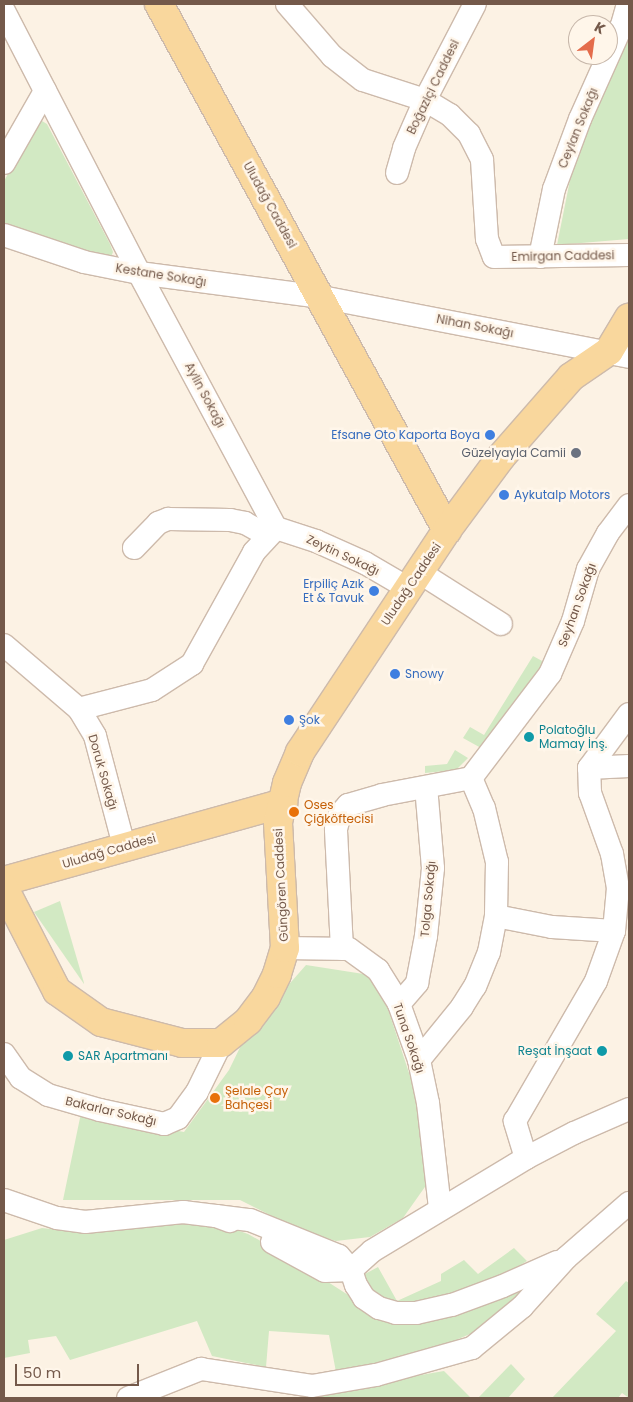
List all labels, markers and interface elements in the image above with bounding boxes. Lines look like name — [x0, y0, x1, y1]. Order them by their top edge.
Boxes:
north arrow — [568, 15, 618, 65]
text: K — [591, 17, 609, 39]
street label: Boğaziçi Caddesi — [404, 37, 462, 137]
street label: Ceylan Sokağı — [555, 86, 601, 170]
street label: Uludağ Caddesi — [240, 159, 300, 251]
street label: Emirgan Caddesi — [511, 248, 615, 264]
street label: Kestane Sokağı — [115, 261, 207, 289]
street label: Nihan Sokağı — [435, 311, 515, 341]
street label: Aylin Sokağı — [182, 360, 228, 430]
place label: Efsane Oto Kaporta Boya — [331, 428, 480, 442]
marker: Efsane Oto Kaporta Boya — [484, 429, 496, 441]
place label: Güzelyayla Camii — [462, 446, 566, 460]
marker: Güzelyayla Camii — [570, 447, 582, 459]
place label: Aykutalp Motors — [514, 488, 610, 502]
marker: Aykutalp Motors — [498, 489, 510, 501]
street label: Zeytin Sokağı — [304, 532, 382, 578]
street label: Uludağ Caddesi — [378, 540, 444, 628]
street label: Seyhan Sokağı — [555, 561, 599, 649]
place label: Erpiliç Azık Et & Tavuk — [303, 577, 364, 605]
marker: Erpiliç Azık Et & Tavuk — [368, 585, 380, 597]
place label: Snowy — [405, 667, 444, 681]
marker: Snowy — [389, 668, 401, 680]
place label: Şok — [299, 713, 320, 727]
marker: Şok — [283, 714, 295, 726]
place label: Polatoğlu Mamay İnş. — [539, 723, 607, 751]
marker: Polatoğlu Mamay İnş. — [523, 731, 535, 743]
street label: Doruk Sokağı — [85, 733, 121, 811]
place label: Oses Çiğköftecisi — [304, 798, 373, 826]
marker: Oses Çiğköftecisi — [288, 806, 300, 818]
street label: Güngören Caddesi — [271, 828, 291, 942]
street label: Uludağ Caddesi — [61, 831, 157, 871]
street label: Tolga Sokağı — [417, 860, 439, 938]
street label: Tuna Sokağı — [390, 1001, 428, 1075]
place label: Reşat İnşaat — [518, 1044, 592, 1058]
marker: Reşat İnşaat — [596, 1045, 608, 1057]
place label: SAR Apartmanı — [78, 1049, 168, 1063]
marker: SAR Apartmanı — [62, 1050, 74, 1062]
place label: Şelale Çay Bahçesi — [225, 1084, 288, 1112]
marker: Şelale Çay Bahçesi — [209, 1092, 221, 1104]
street label: Bakarlar Sokağı — [64, 1094, 158, 1128]
scale bar — [18, 1354, 141, 1386]
text: 50 m — [23, 1362, 61, 1383]

